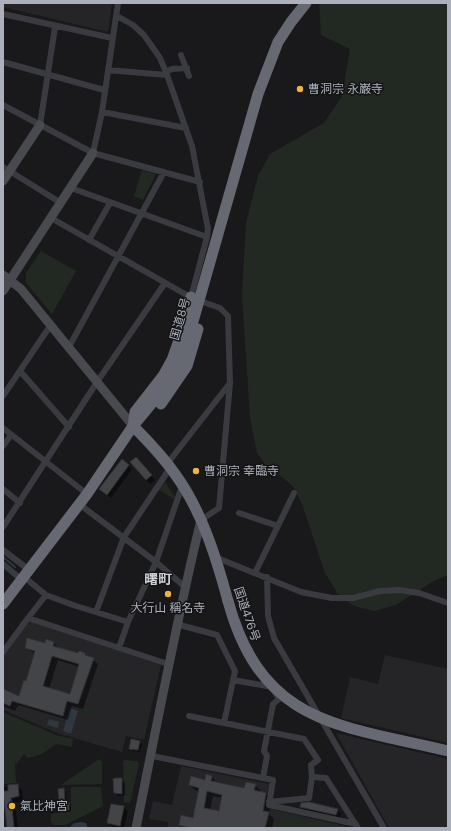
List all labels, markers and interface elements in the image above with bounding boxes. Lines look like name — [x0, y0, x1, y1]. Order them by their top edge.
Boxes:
place label: 曹洞宗 永巌寺 — [308, 81, 383, 97]
marker: 曹洞宗 永巌寺 — [295, 84, 305, 94]
street label: 国道8号 — [166, 296, 194, 342]
place label: 曹洞宗 幸臨寺 — [204, 463, 279, 479]
marker: 曹洞宗 幸臨寺 — [191, 466, 201, 476]
district label: 曙町 — [144, 570, 172, 588]
street label: 国道476号 — [230, 584, 264, 644]
marker: 大行山 稱名寺 — [163, 589, 173, 599]
place label: 大行山 稱名寺 — [130, 600, 206, 616]
place label: 氣比神宮 — [20, 798, 68, 814]
marker: 氣比神宮 — [7, 801, 17, 811]

